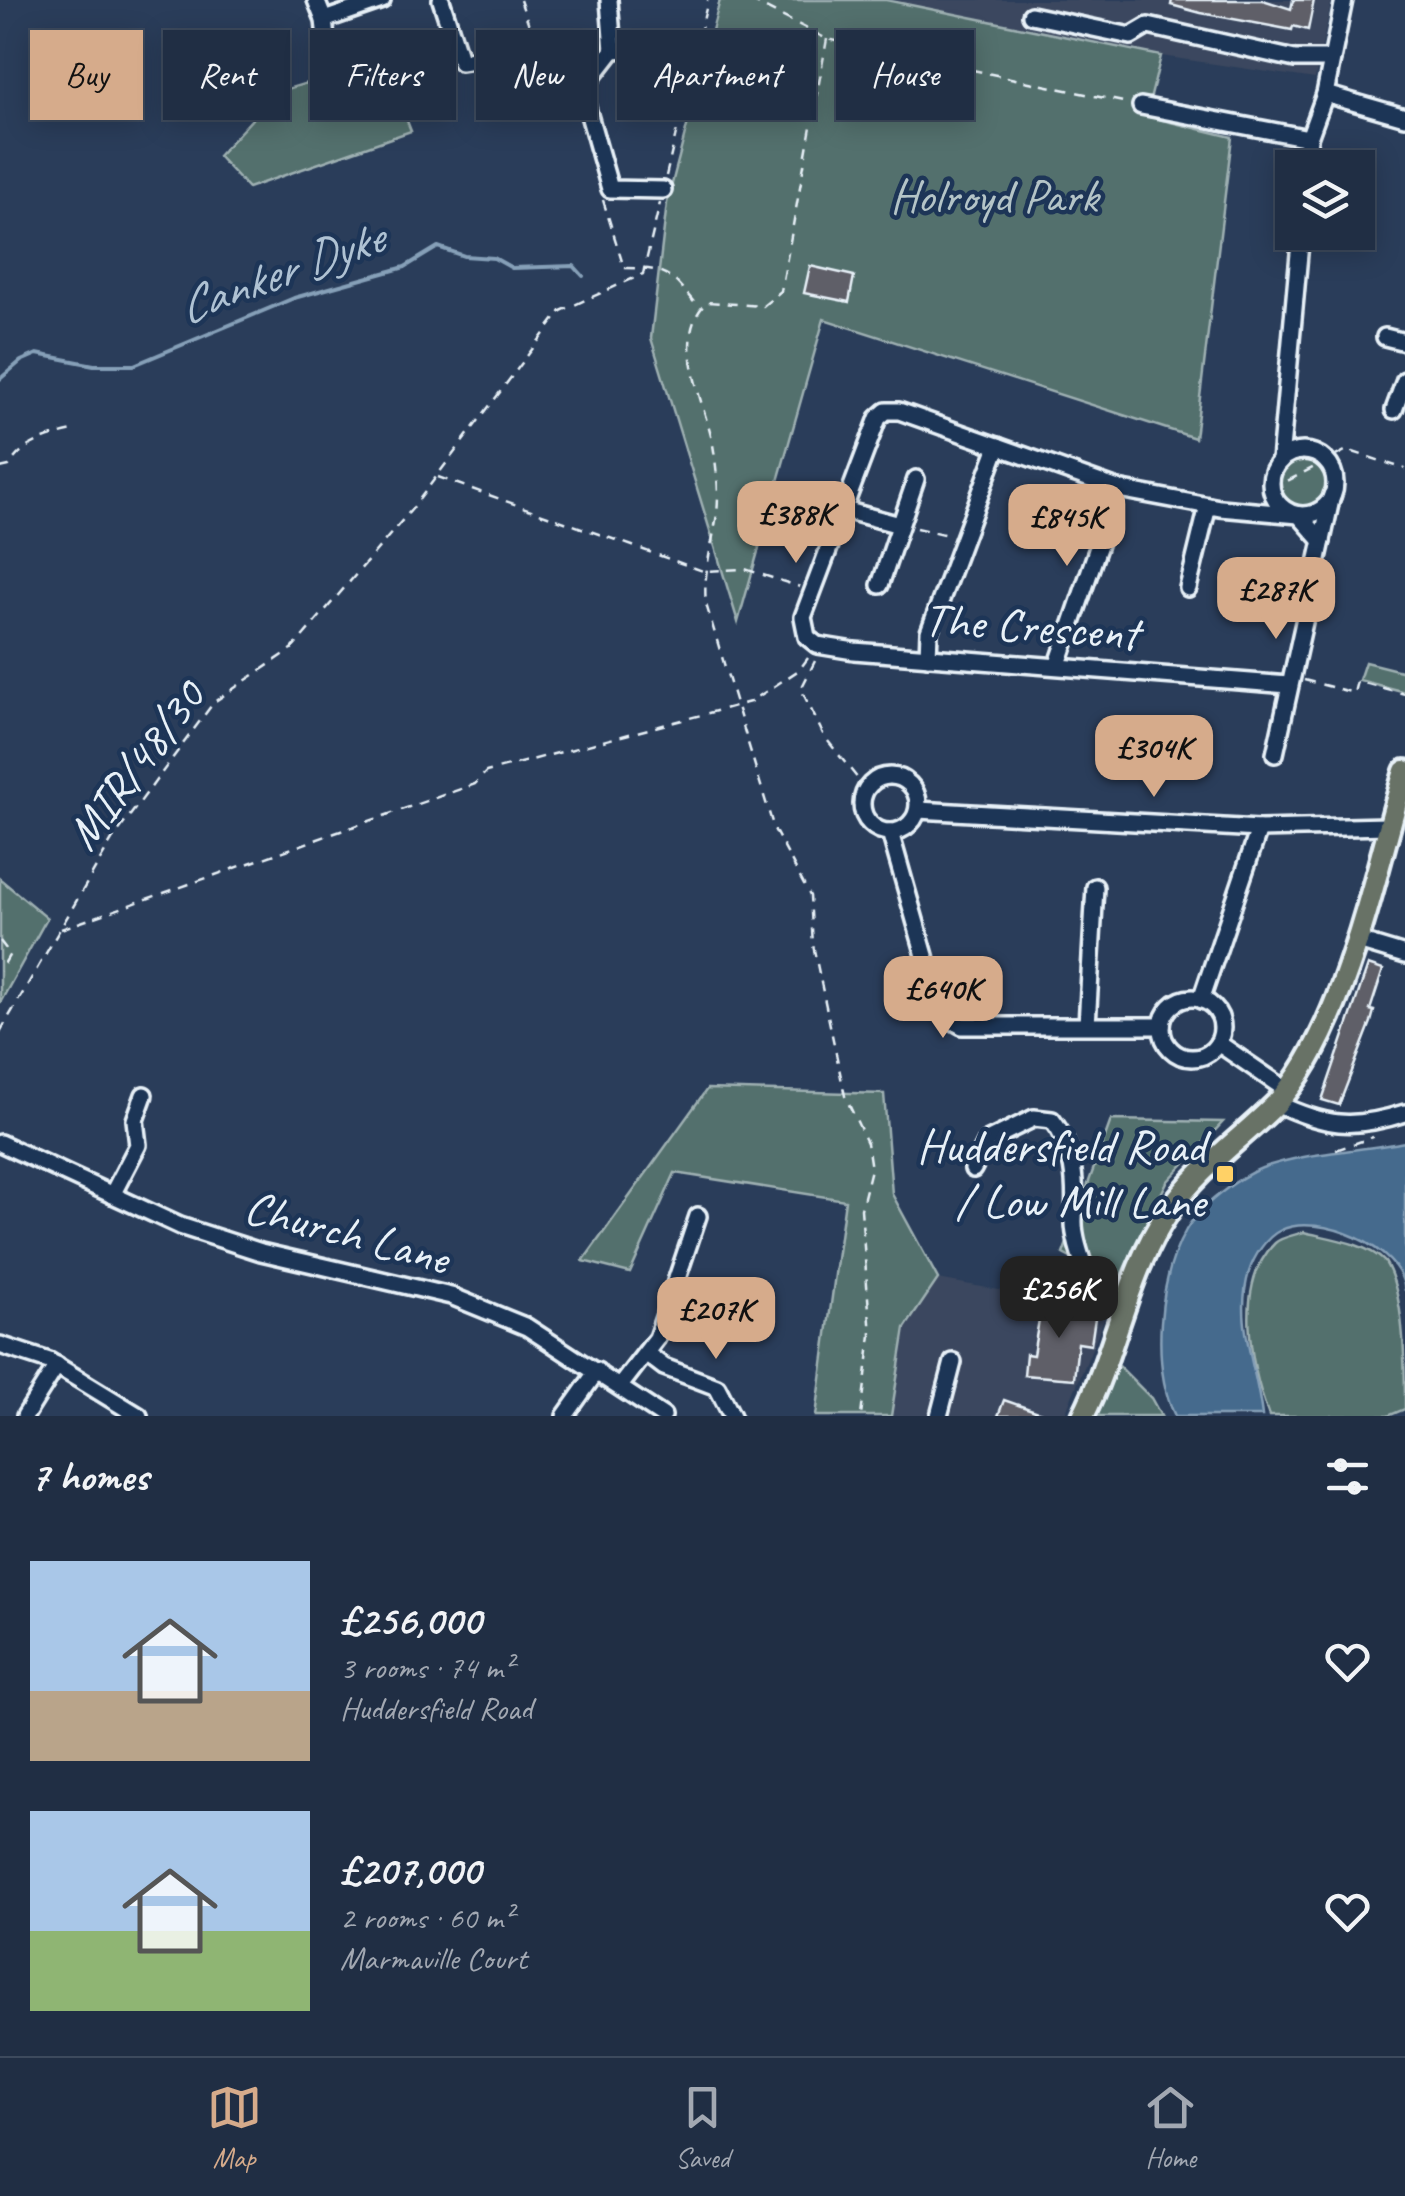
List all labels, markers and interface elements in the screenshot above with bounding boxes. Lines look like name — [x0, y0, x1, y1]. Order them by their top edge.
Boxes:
chip: Buy — [30, 30, 143, 120]
chip: Rent — [163, 30, 290, 120]
chip: Filters — [310, 30, 456, 120]
chip: New — [476, 30, 597, 120]
chip: Apartment — [617, 30, 816, 120]
chip: House — [836, 30, 974, 120]
map controls — [1275, 150, 1375, 250]
button: layers — [1275, 150, 1375, 250]
park label: Holroyd Park — [890, 166, 1101, 226]
water label: Canker Dyke — [169, 204, 397, 338]
pin: £388K — [726, 481, 866, 566]
pin: £845K — [997, 484, 1137, 569]
text: £388K — [759, 493, 833, 534]
text: £845K — [1030, 496, 1104, 537]
pin: £287K — [1206, 557, 1346, 642]
text: £287K — [1239, 569, 1313, 610]
street label: The Crescent — [922, 589, 1146, 664]
street label: MIR/48/30 — [52, 666, 220, 861]
pin: £304K — [1084, 715, 1224, 800]
text: £304K — [1117, 727, 1191, 768]
pin: £640K — [873, 956, 1013, 1041]
text: £640K — [906, 968, 980, 1009]
place label: Huddersfield Road / Low Mill Lane — [917, 1116, 1212, 1231]
marker: Huddersfield Road / Low Mill Lane — [1214, 1163, 1236, 1185]
street label: Church Lane — [238, 1176, 459, 1289]
pin: £256K — [989, 1256, 1129, 1341]
text: £256K — [1022, 1268, 1096, 1309]
pin: £207K — [646, 1277, 786, 1362]
text: £207K — [679, 1289, 753, 1330]
icon: filters — [1320, 1449, 1375, 1504]
text: 7 homes — [30, 1450, 148, 1503]
text: £256,000 — [340, 1594, 481, 1647]
icon: home — [110, 1601, 230, 1721]
icon: heart — [1320, 1634, 1375, 1689]
text: 3 rooms · 74 m² — [340, 1647, 513, 1688]
text: Huddersfield Road — [340, 1688, 532, 1729]
text: £207,000 — [340, 1844, 480, 1897]
icon: home — [110, 1851, 230, 1971]
icon: heart — [1320, 1884, 1375, 1939]
text: 2 rooms · 60 m² — [340, 1897, 513, 1938]
text: Marmaville Court — [340, 1938, 527, 1979]
tab: Map — [207, 2080, 262, 2175]
tab: Saved — [675, 2080, 730, 2175]
tab: Home — [1143, 2080, 1198, 2175]

